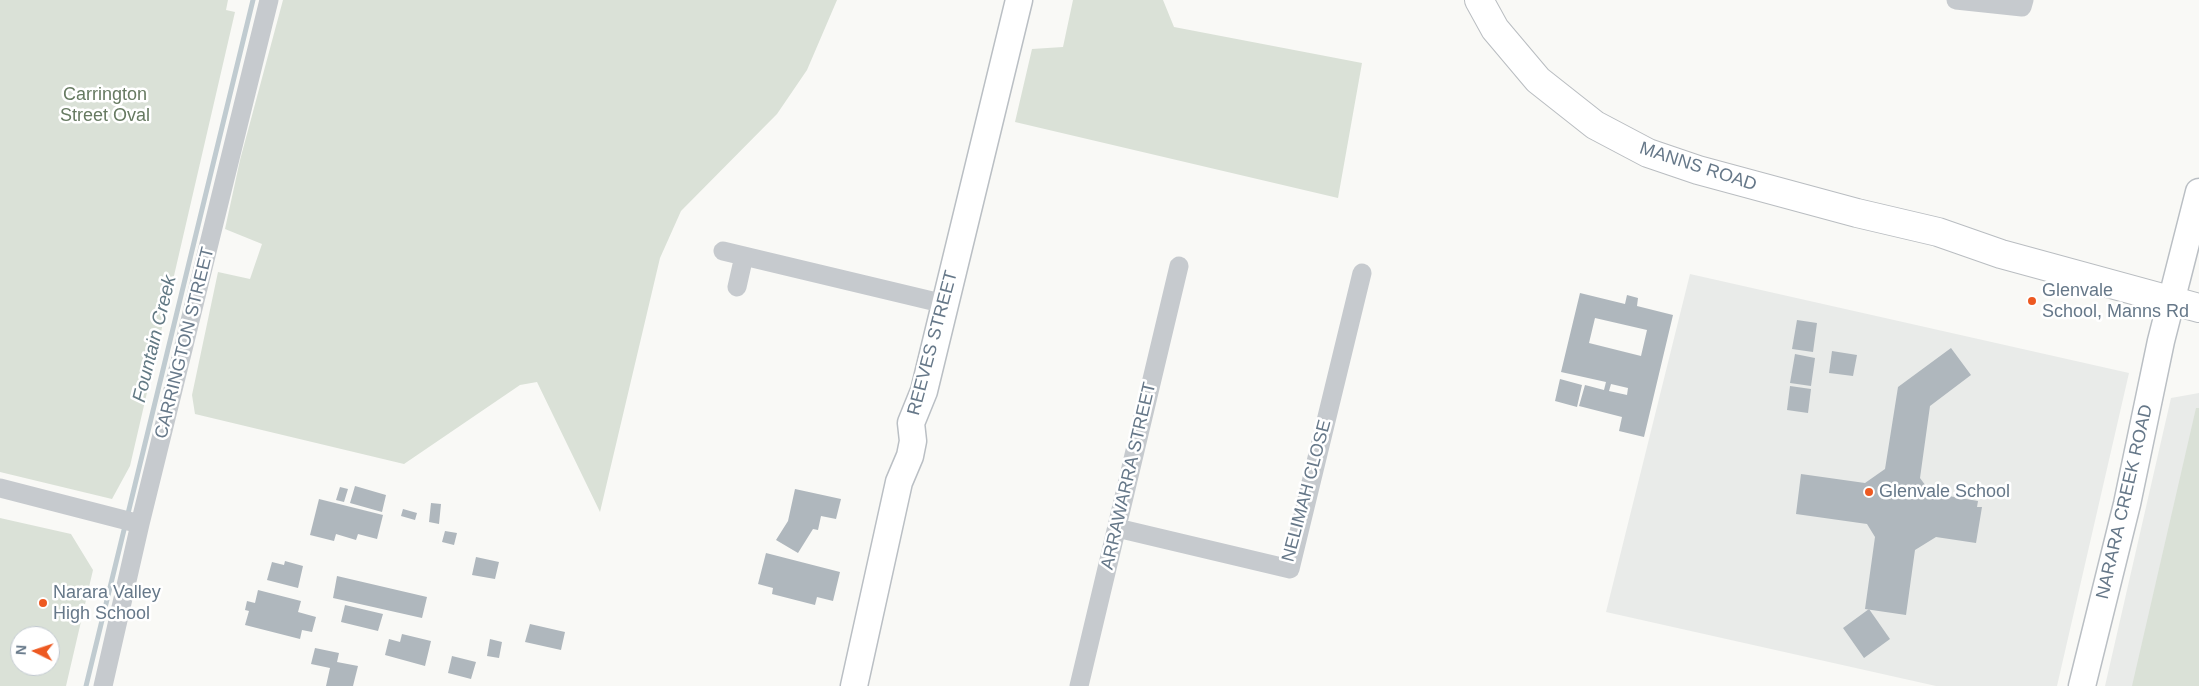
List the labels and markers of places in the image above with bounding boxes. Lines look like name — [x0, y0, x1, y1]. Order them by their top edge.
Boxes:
place label: Glenvale School, Manns Rd — [2042, 280, 2189, 322]
marker: Glenvale School, Manns Rd — [2026, 295, 2038, 307]
place label: Glenvale School — [1879, 481, 2010, 503]
marker: Glenvale School — [1863, 486, 1875, 498]
place label: Narara Valley High School — [53, 582, 161, 624]
marker: Narara Valley High School — [37, 597, 49, 609]

